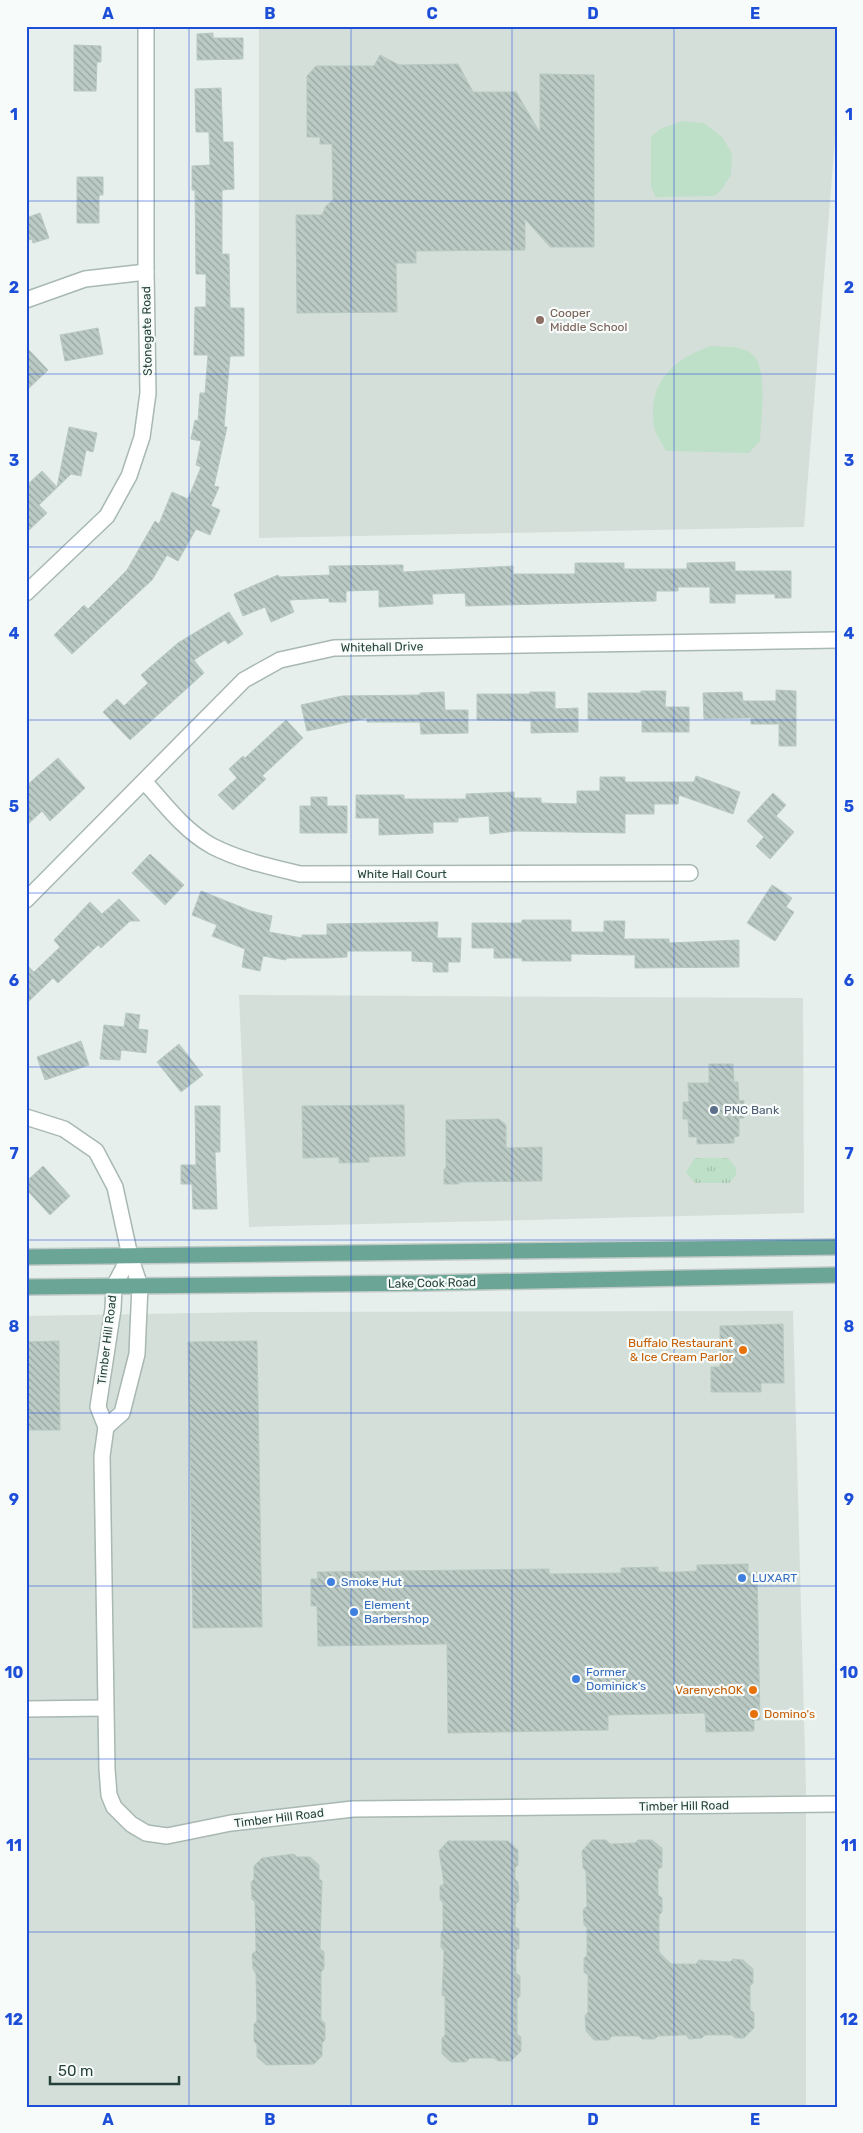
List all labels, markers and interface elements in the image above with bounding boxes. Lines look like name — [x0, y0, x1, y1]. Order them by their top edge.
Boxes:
text: A — [102, 4, 114, 23]
text: B — [264, 4, 276, 23]
text: C — [426, 4, 438, 23]
text: D — [587, 4, 599, 23]
text: E — [750, 4, 760, 23]
text: 1 — [10, 105, 18, 124]
text: 1 — [845, 105, 853, 124]
text: 2 — [9, 278, 19, 297]
text: 2 — [844, 278, 854, 297]
street label: Stonegate Road — [139, 286, 155, 376]
place label: Cooper Middle School — [550, 306, 627, 334]
marker: Cooper Middle School — [534, 314, 546, 326]
text: 3 — [9, 451, 19, 470]
text: 3 — [844, 451, 854, 470]
text: 4 — [9, 624, 20, 643]
text: 4 — [844, 624, 855, 643]
street label: Whitehall Drive — [340, 639, 424, 655]
text: 5 — [9, 797, 19, 816]
text: 5 — [844, 797, 854, 816]
street label: White Hall Court — [357, 867, 447, 881]
text: 6 — [9, 971, 19, 990]
text: 6 — [844, 971, 854, 990]
place label: PNC Bank — [724, 1103, 780, 1117]
marker: PNC Bank — [708, 1104, 720, 1116]
text: 7 — [9, 1144, 19, 1163]
text: 7 — [844, 1144, 854, 1163]
street label: Lake Cook Road — [388, 1275, 476, 1291]
street label: Timber Hill Road — [95, 1294, 119, 1386]
text: 8 — [9, 1317, 20, 1336]
text: 8 — [844, 1317, 855, 1336]
place label: Buffalo Restaurant & Ice Cream Parlor — [628, 1336, 733, 1364]
marker: Buffalo Restaurant & Ice Cream Parlor — [737, 1344, 749, 1356]
text: 9 — [9, 1490, 19, 1509]
text: 9 — [844, 1490, 854, 1509]
place label: LUXART — [752, 1571, 797, 1585]
marker: LUXART — [736, 1572, 748, 1584]
place label: Smoke Hut — [341, 1575, 402, 1589]
marker: Smoke Hut — [325, 1576, 337, 1588]
place label: Element Barbershop — [364, 1598, 429, 1626]
marker: Element Barbershop — [348, 1606, 360, 1618]
text: 10 — [5, 1663, 24, 1682]
text: 10 — [840, 1663, 859, 1682]
place label: Former Dominick's — [586, 1665, 646, 1693]
marker: Former Dominick's — [570, 1673, 582, 1685]
place label: VarenychOK — [675, 1683, 744, 1697]
marker: VarenychOK — [747, 1684, 759, 1696]
place label: Domino's — [764, 1707, 815, 1721]
marker: Domino's — [748, 1708, 760, 1720]
street label: Timber Hill Road — [639, 1798, 729, 1814]
street label: Timber Hill Road — [233, 1806, 325, 1830]
text: 11 — [6, 1836, 22, 1855]
text: 11 — [841, 1836, 857, 1855]
text: 12 — [5, 2010, 23, 2029]
text: 12 — [840, 2010, 858, 2029]
scale bar — [50, 2053, 179, 2085]
text: 50 m — [58, 2062, 93, 2080]
text: A — [102, 2110, 114, 2129]
text: B — [264, 2110, 276, 2129]
text: C — [426, 2110, 438, 2129]
text: D — [587, 2110, 599, 2129]
text: E — [750, 2110, 760, 2129]

